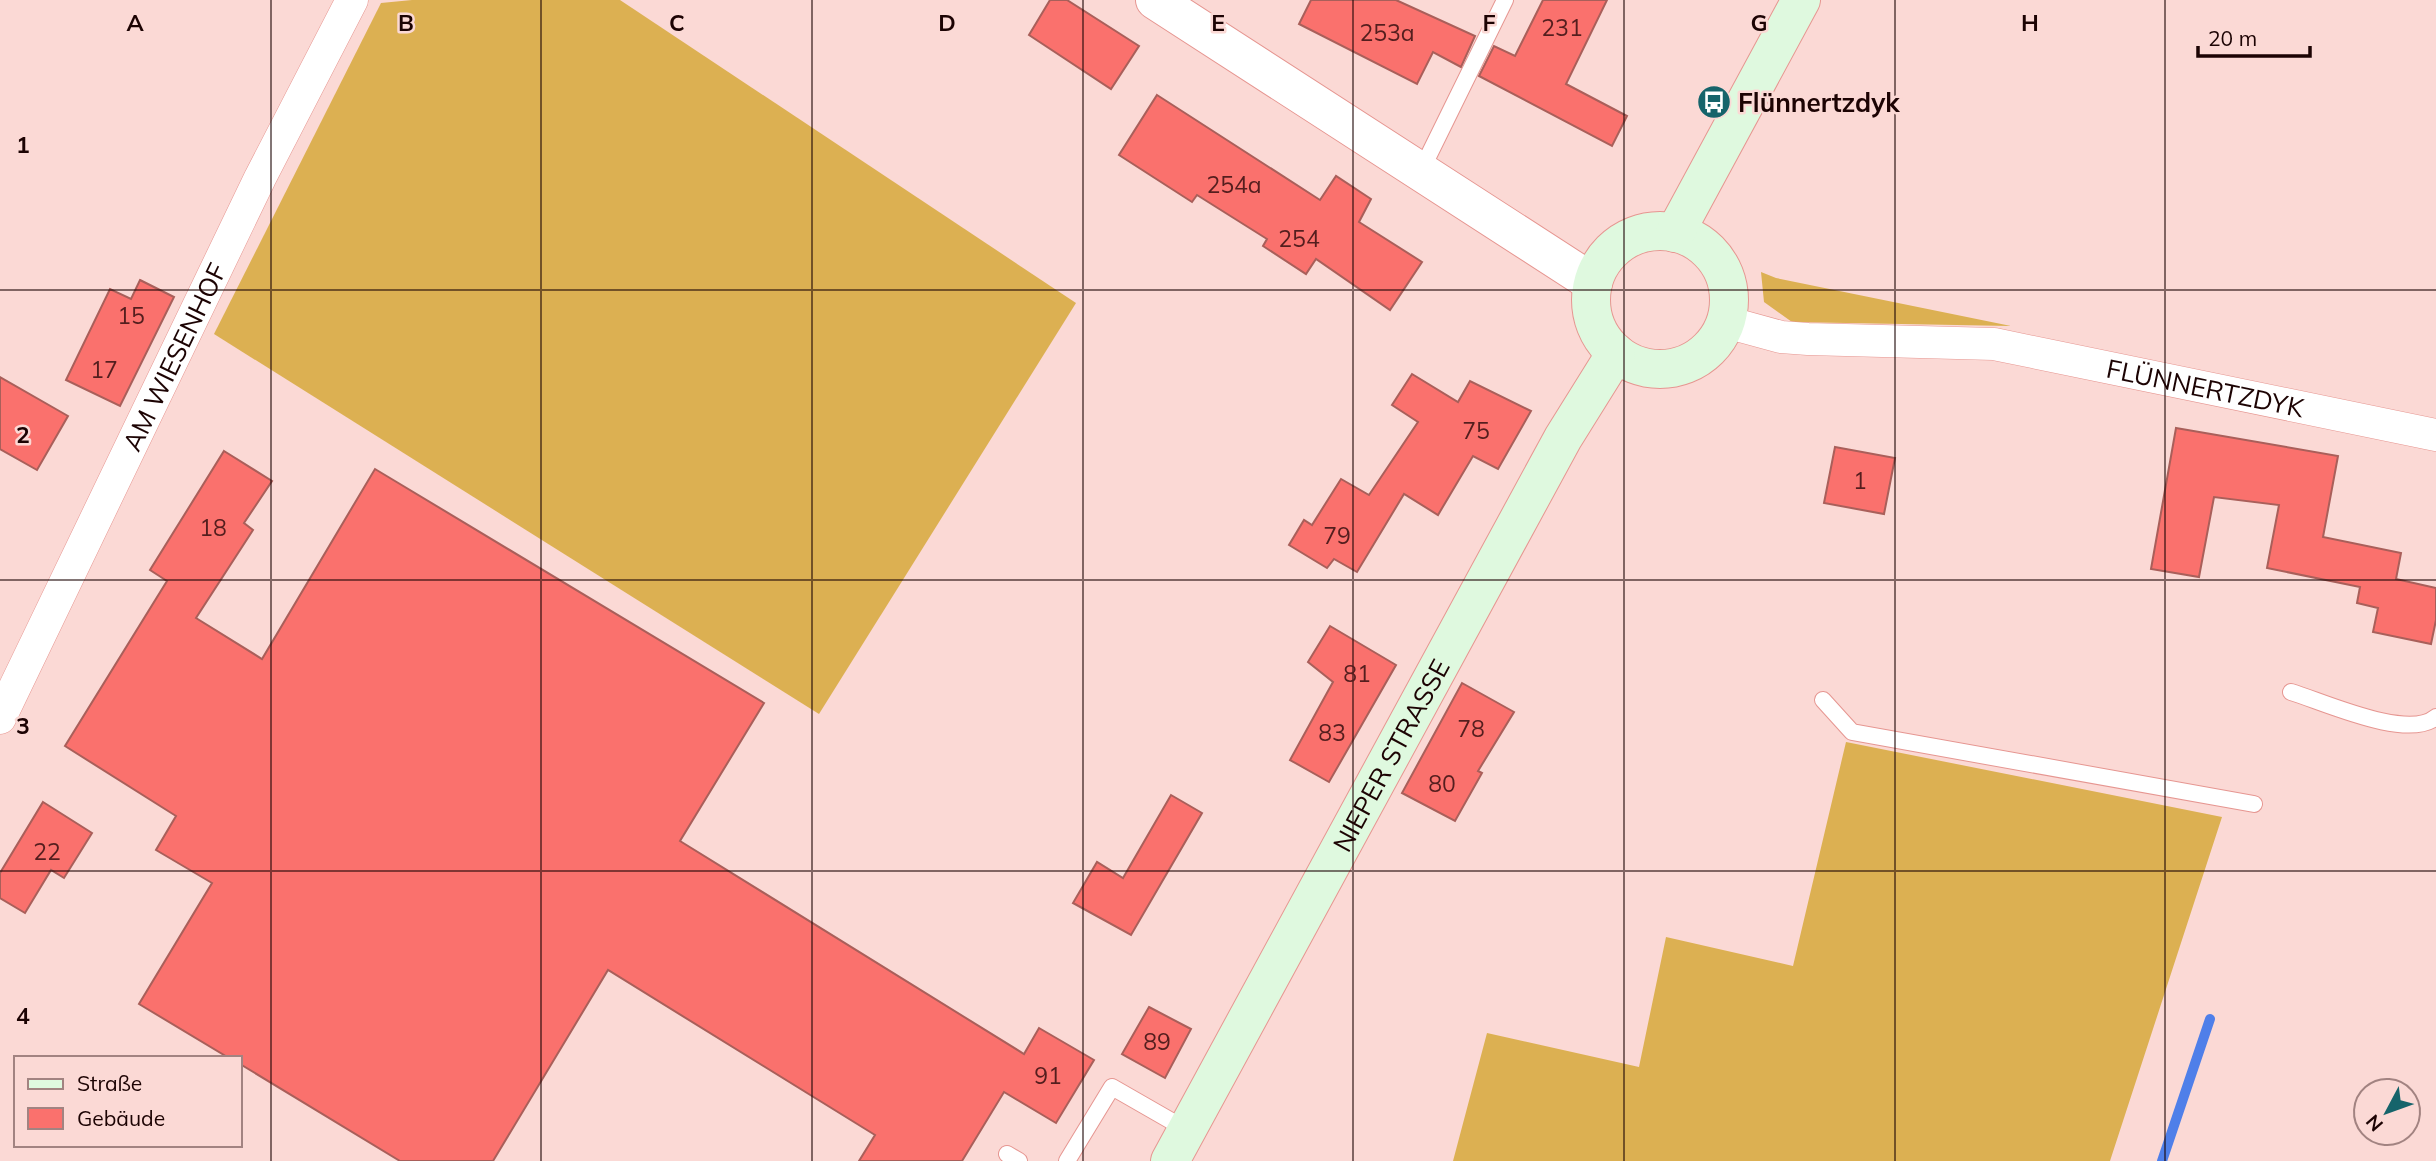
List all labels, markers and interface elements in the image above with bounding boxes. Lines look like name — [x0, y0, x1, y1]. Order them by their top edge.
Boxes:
text: A — [126, 8, 144, 37]
text: B — [398, 8, 414, 37]
text: C — [669, 8, 685, 37]
text: D — [938, 8, 956, 37]
text: E — [1211, 8, 1225, 37]
text: F — [1482, 8, 1496, 37]
text: G — [1750, 8, 1768, 37]
text: H — [2021, 8, 2039, 37]
house number: 231 — [1541, 13, 1583, 42]
scale bar — [2198, 14, 2310, 58]
house number: 253a — [1359, 18, 1415, 47]
text: 20 m — [2208, 25, 2257, 51]
bus stop icon: Flünnertzdyk — [1695, 83, 1733, 121]
place label: Flünnertzdyk — [1738, 86, 1900, 119]
text: 1 — [16, 130, 30, 159]
house number: 254a — [1206, 170, 1262, 199]
house number: 254 — [1278, 224, 1320, 253]
street label: AM WIESENHOF — [115, 257, 233, 456]
house number: 15 — [117, 301, 145, 330]
street label: FLÜNNERTZDYK — [2104, 351, 2308, 424]
house number: 17 — [90, 355, 118, 384]
house number: 75 — [1462, 416, 1490, 445]
text: 2 — [16, 420, 30, 449]
house number: 1 — [1853, 466, 1867, 495]
house number: 18 — [199, 513, 227, 542]
house number: 79 — [1323, 521, 1351, 550]
street label: NIEPER STRASSE — [1325, 653, 1456, 857]
house number: 81 — [1343, 659, 1371, 688]
text: 3 — [16, 711, 30, 740]
house number: 78 — [1457, 714, 1485, 743]
house number: 83 — [1318, 718, 1346, 747]
house number: 80 — [1428, 769, 1456, 798]
house number: 22 — [33, 837, 61, 866]
text: 4 — [16, 1001, 30, 1030]
house number: 89 — [1143, 1027, 1171, 1056]
legend — [14, 1056, 242, 1147]
house number: 91 — [1034, 1061, 1062, 1090]
text: Straße — [77, 1070, 142, 1096]
north arrow — [2352, 1077, 2422, 1147]
text: Gebäude — [77, 1105, 165, 1131]
text: N — [2360, 1110, 2388, 1136]

